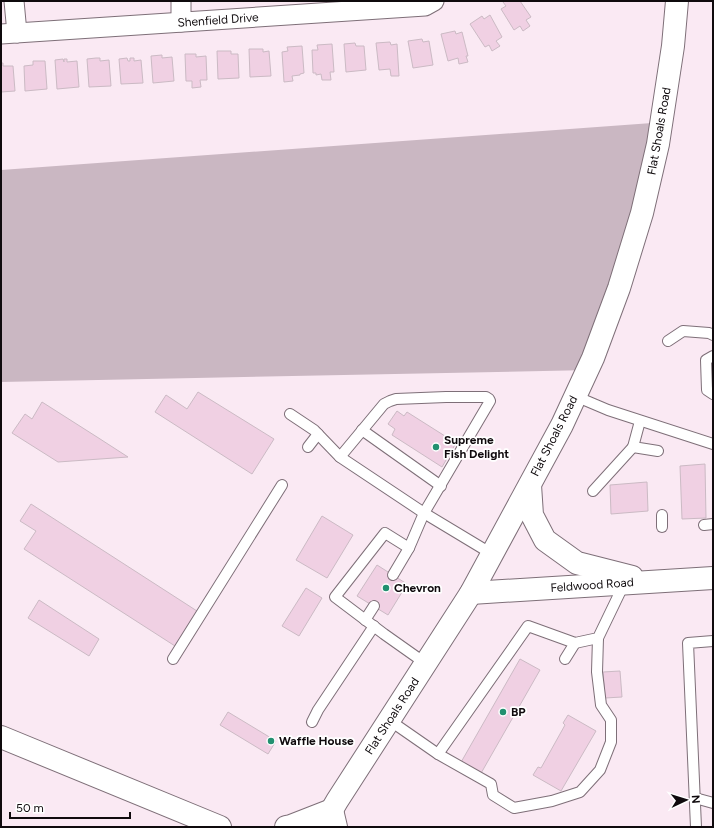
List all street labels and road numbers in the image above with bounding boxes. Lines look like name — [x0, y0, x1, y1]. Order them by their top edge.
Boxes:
street label: Shenfield Drive — [177, 10, 260, 30]
street label: Flat Shoals Road — [644, 86, 674, 176]
street label: Flat Shoals Road — [528, 393, 580, 479]
street label: Feldwood Road — [550, 575, 634, 595]
street label: Flat Shoals Road — [362, 675, 422, 757]

